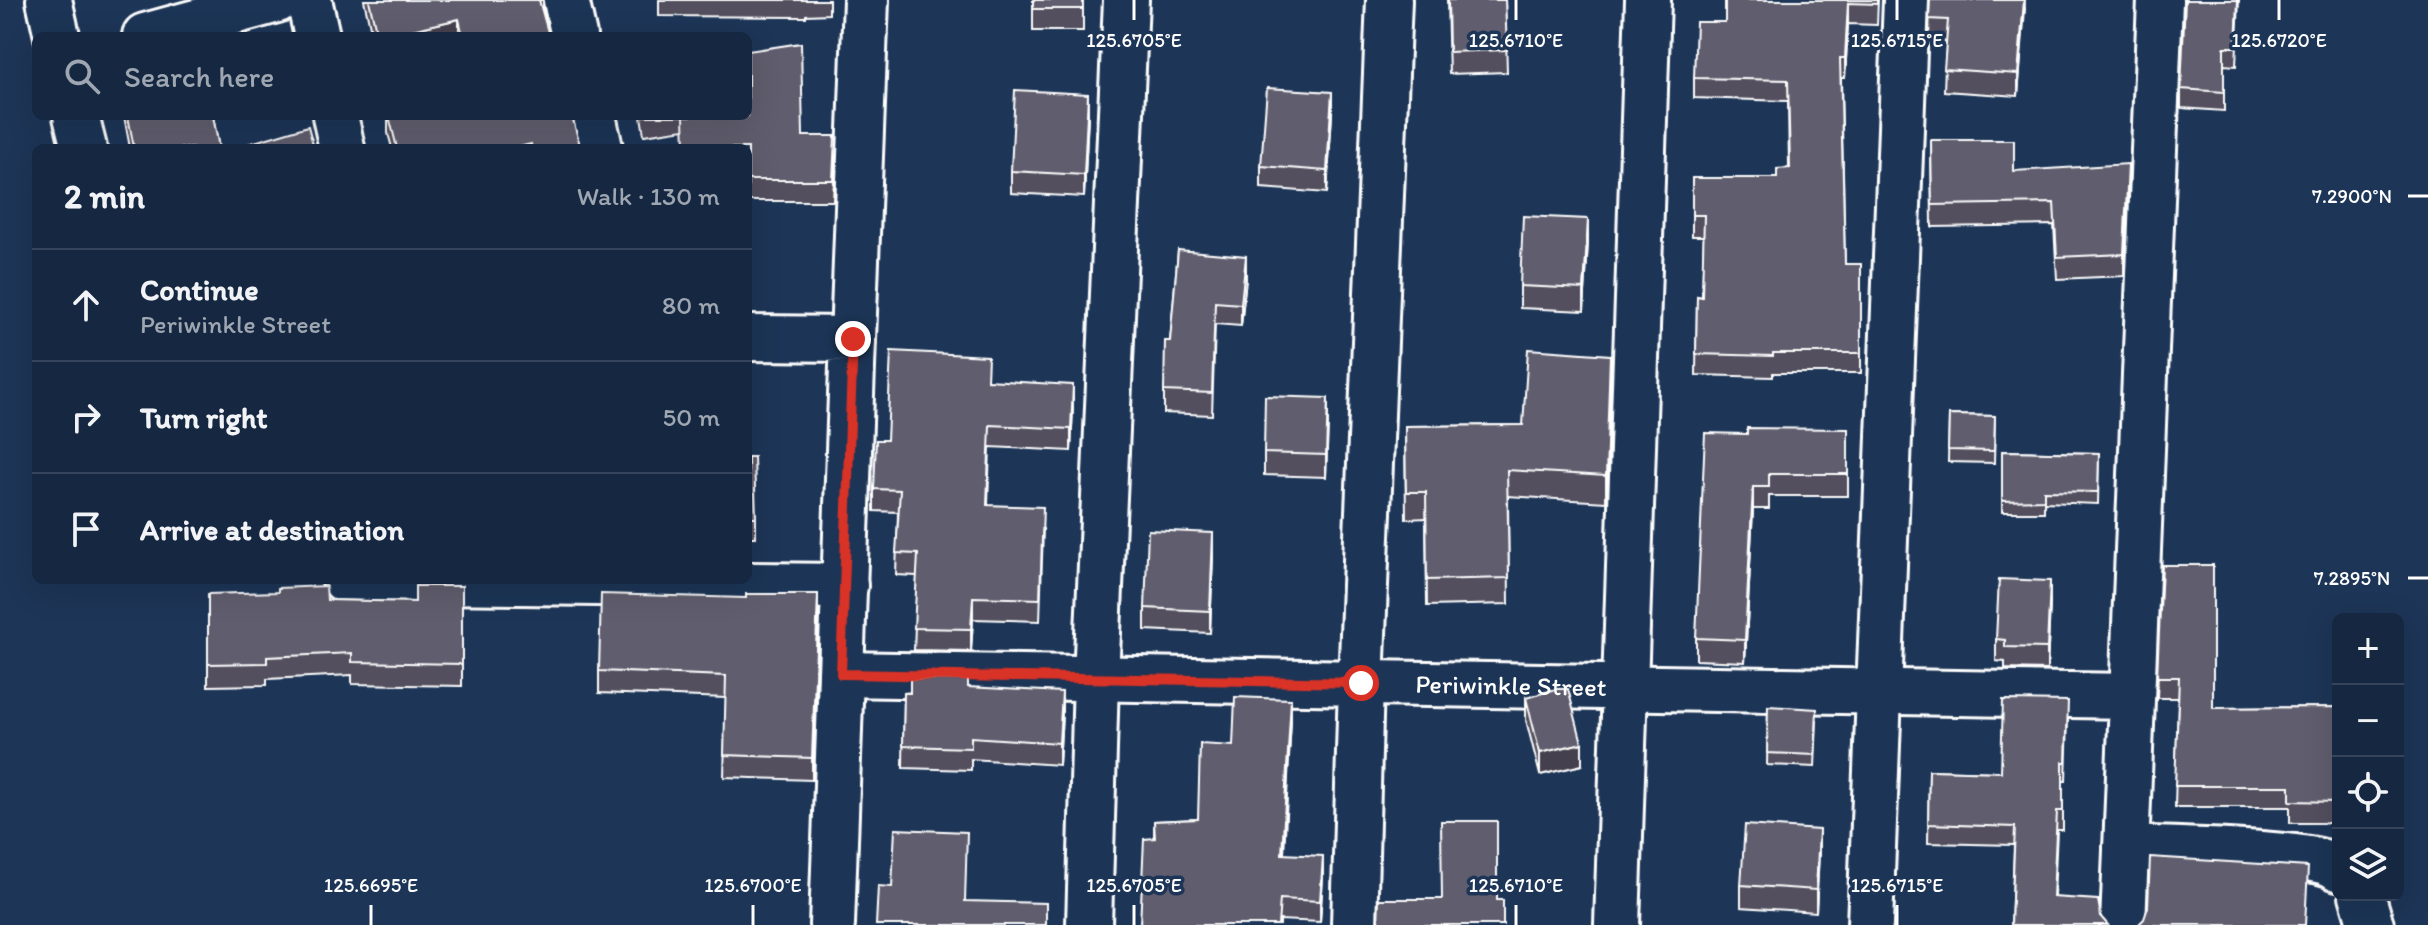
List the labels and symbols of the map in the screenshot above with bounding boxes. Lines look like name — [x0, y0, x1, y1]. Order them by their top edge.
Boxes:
text: 125.6705°E — [1086, 28, 1182, 52]
text: 125.6710°E — [1469, 28, 1563, 52]
text: 125.6715°E — [1851, 28, 1943, 52]
text: 125.6720°E — [2231, 28, 2327, 52]
text: 7.2900°N — [2312, 184, 2392, 208]
route end — [835, 321, 871, 357]
text: 7.2895°N — [2314, 566, 2390, 590]
route start — [1343, 665, 1379, 701]
street label: Periwinkle Street — [1415, 668, 1607, 703]
text: 125.6695°E — [324, 873, 418, 897]
text: 125.6700°E — [704, 873, 802, 897]
text: 125.6705°E — [1086, 873, 1182, 897]
text: 125.6710°E — [1469, 873, 1563, 897]
text: 125.6715°E — [1851, 873, 1943, 897]

